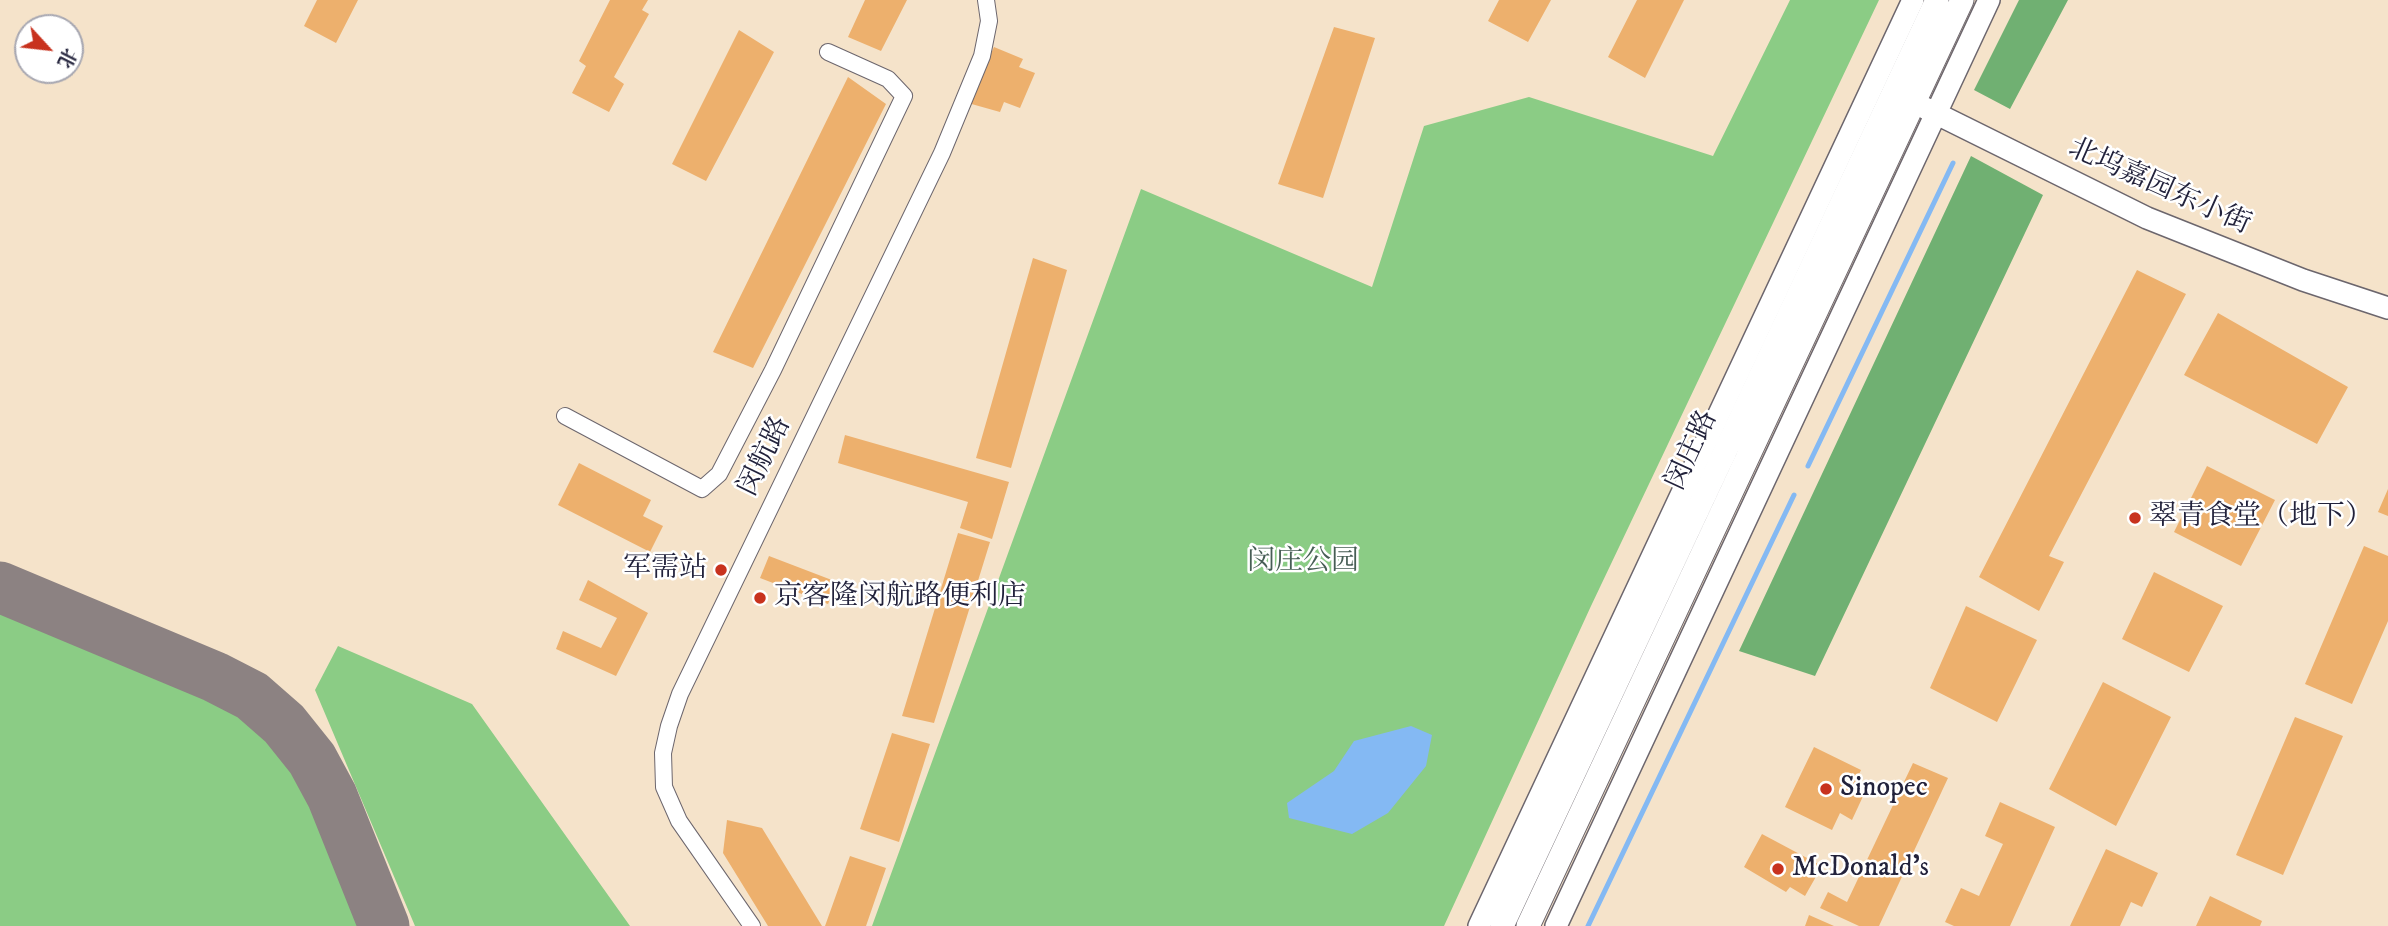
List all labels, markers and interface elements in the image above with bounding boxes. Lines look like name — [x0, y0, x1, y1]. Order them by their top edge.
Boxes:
north arrow — [14, 14, 84, 84]
text: 北 — [52, 44, 81, 72]
street label: 北坞嘉园东小街 — [2063, 133, 2255, 243]
street label: 闵庄路 — [1660, 406, 1726, 496]
street label: 闵航路 — [732, 412, 800, 502]
place label: 翠青食堂（地下） — [2149, 501, 2373, 535]
marker: 翠青食堂（地下） — [2127, 510, 2143, 526]
park label: 闵庄公园 — [1247, 546, 1359, 580]
place label: 军需站 — [623, 553, 707, 587]
marker: 军需站 — [713, 562, 729, 578]
place label: 京客隆闵航路便利店 — [774, 581, 1026, 615]
marker: 京客隆闵航路便利店 — [752, 590, 768, 606]
place label: Sinopec — [1840, 772, 1928, 806]
marker: Sinopec — [1818, 781, 1834, 797]
place label: McDonald's — [1792, 852, 1929, 886]
marker: McDonald's — [1770, 861, 1786, 877]

